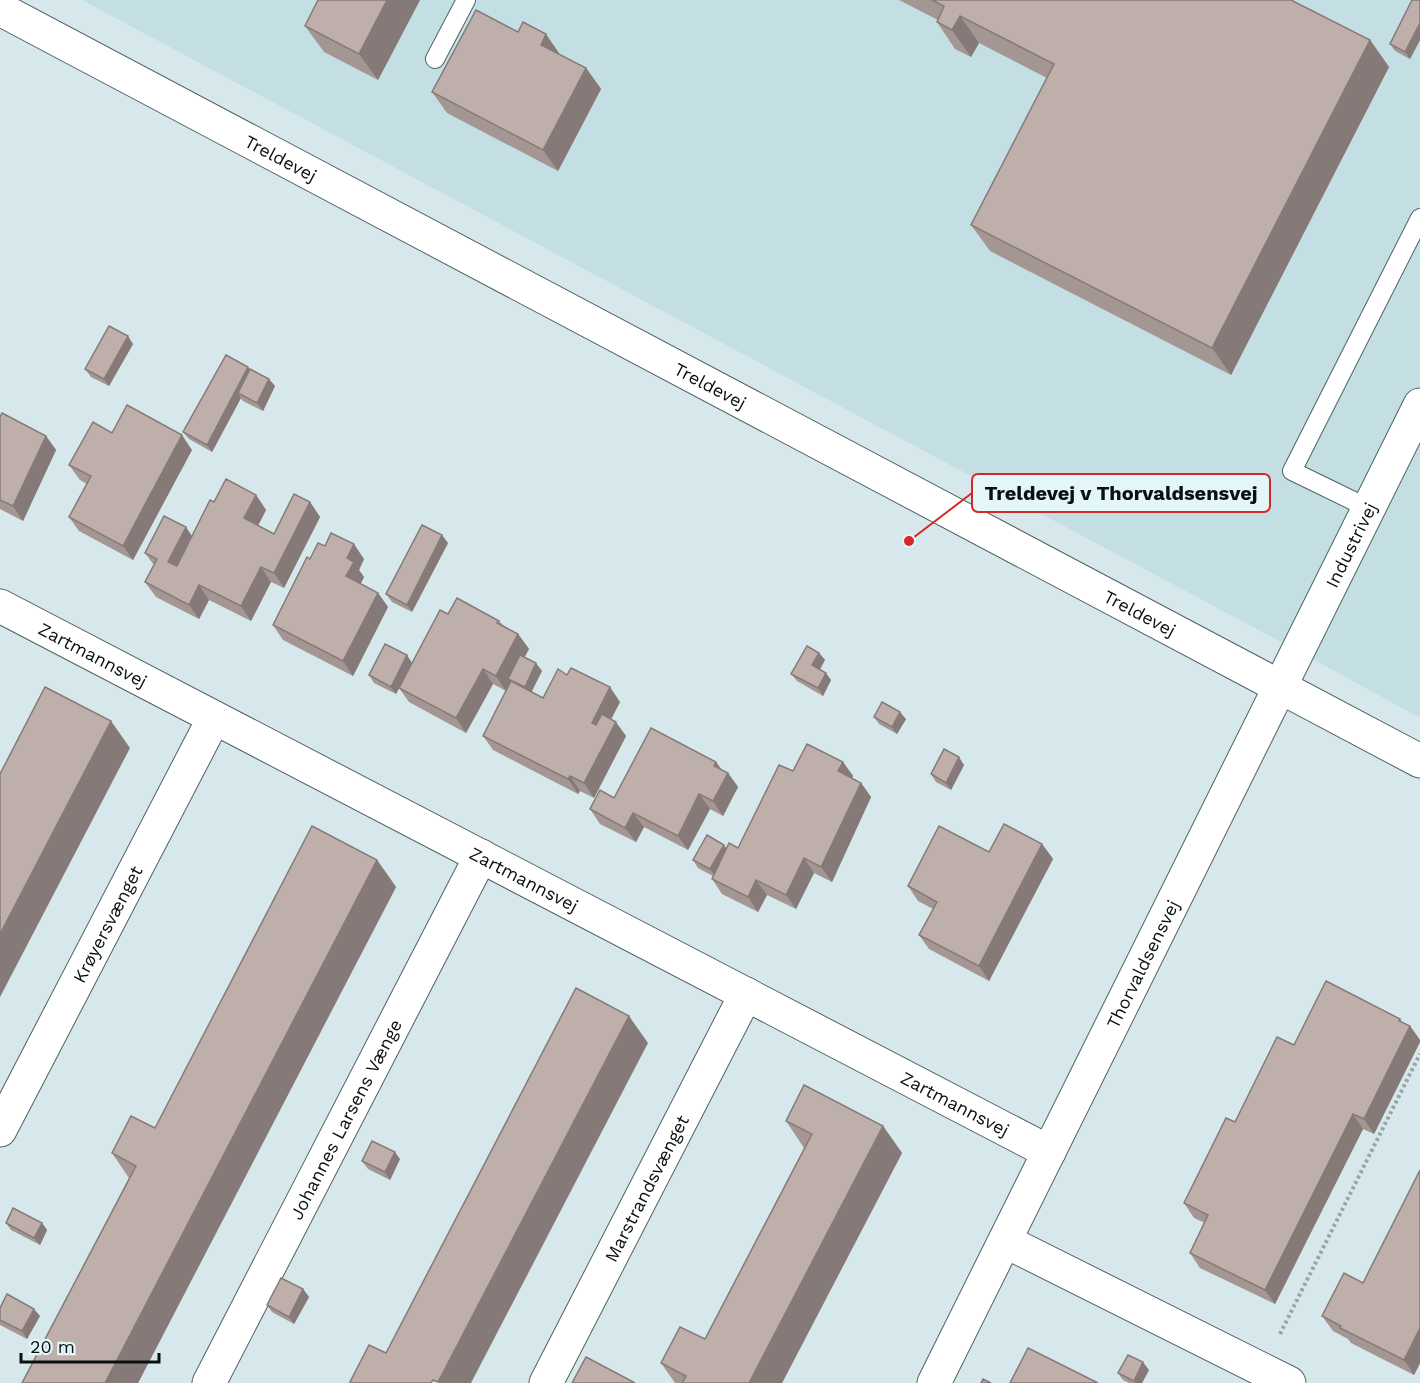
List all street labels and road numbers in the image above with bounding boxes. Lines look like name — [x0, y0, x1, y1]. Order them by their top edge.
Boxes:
street label: Treldevej — [241, 130, 321, 185]
street label: Treldevej — [671, 358, 750, 413]
street label: Industrivej — [1321, 499, 1381, 591]
street label: Treldevej — [1100, 585, 1180, 640]
street label: Zartmannsvej — [35, 618, 151, 691]
street label: Zartmannsvej — [466, 842, 582, 916]
street label: Krøyersvænget — [68, 862, 146, 986]
street label: Thorvaldsensvej — [1102, 896, 1183, 1032]
street label: Johannes Larsens Vænge — [285, 1015, 406, 1223]
street label: Zartmannsvej — [898, 1066, 1013, 1140]
street label: Marstrandsvænget — [600, 1111, 693, 1265]

